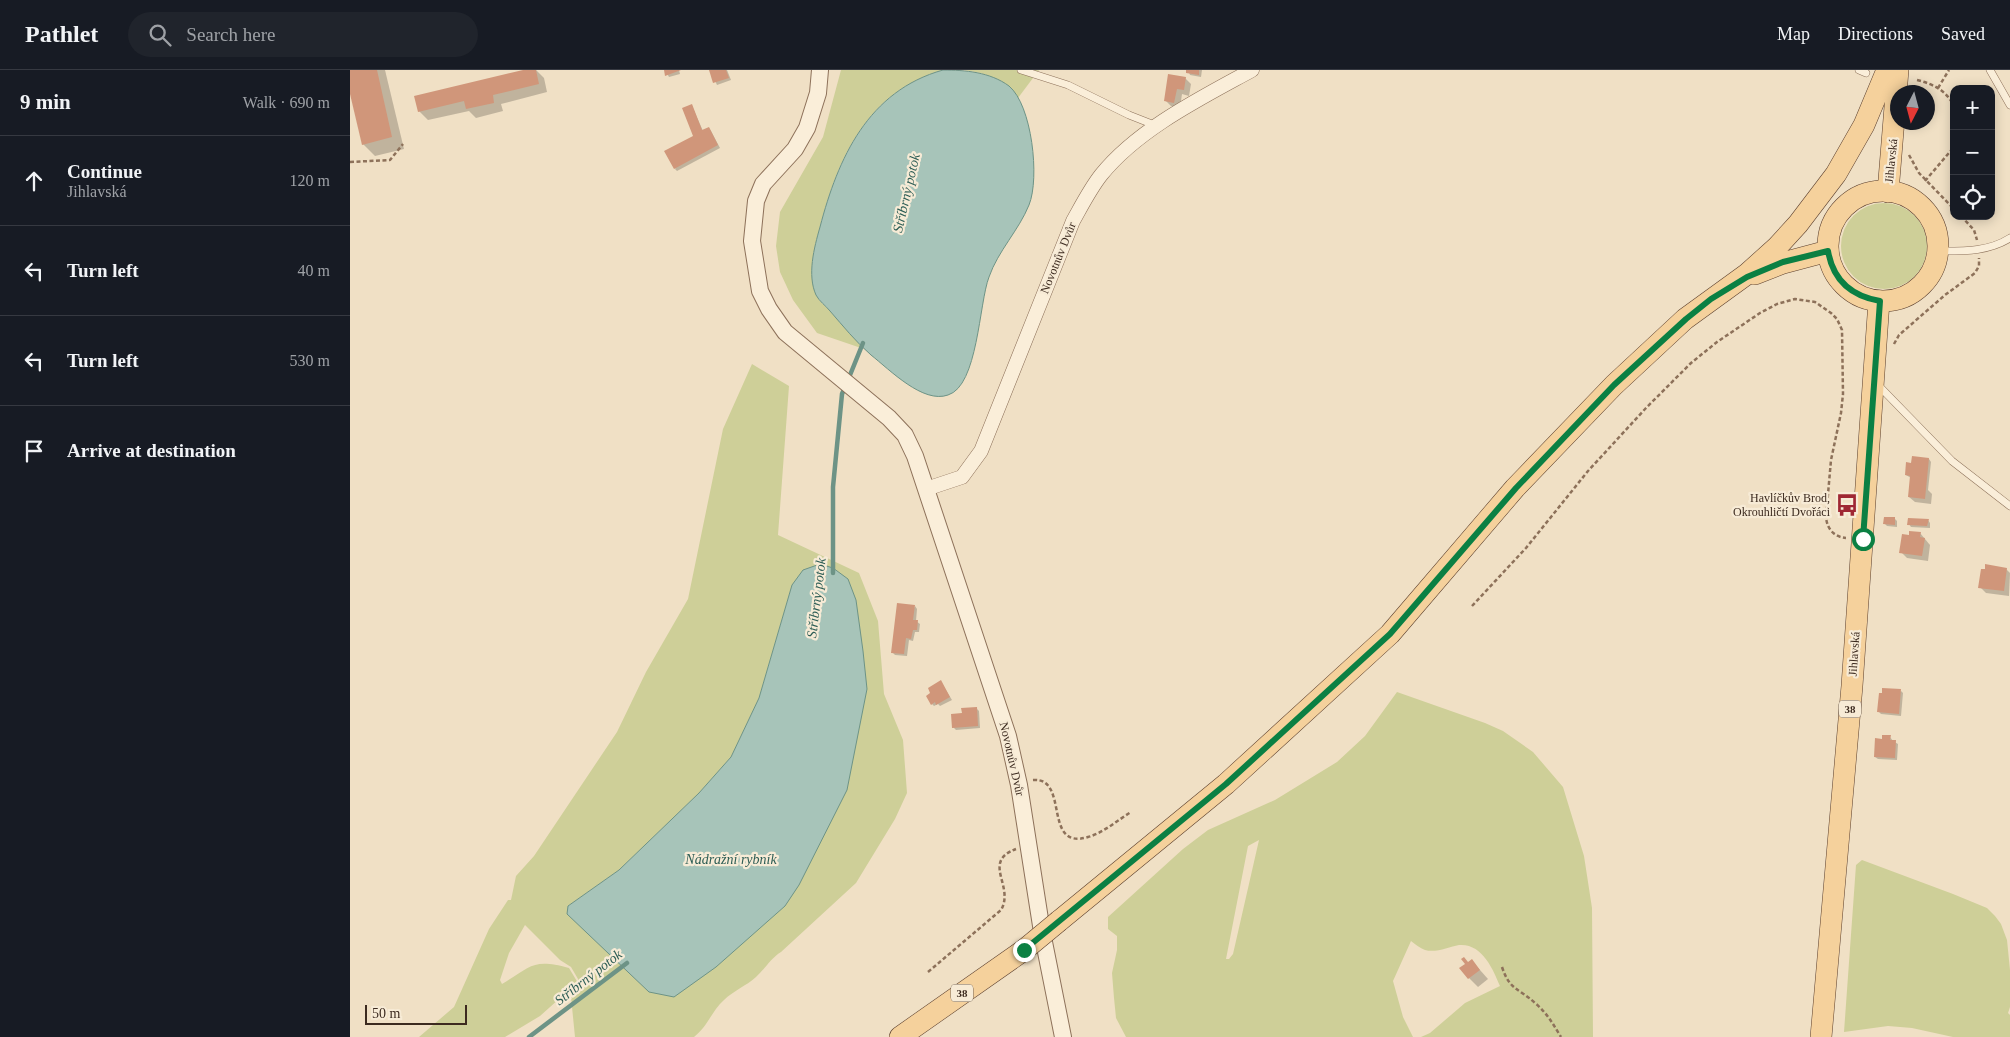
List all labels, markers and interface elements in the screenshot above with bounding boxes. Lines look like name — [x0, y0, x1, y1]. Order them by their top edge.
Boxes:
search box — [128, 12, 478, 57]
text: Pathlet — [25, 21, 98, 47]
icon: search — [146, 21, 174, 49]
text: Search here — [186, 24, 275, 45]
text: Map — [1777, 24, 1810, 44]
text: Directions — [1838, 24, 1913, 44]
text: Saved — [1941, 24, 1985, 44]
north arrow — [1890, 85, 1935, 130]
map controls — [1950, 85, 1995, 220]
button: + — [1950, 85, 1995, 130]
text: 9 min — [20, 90, 71, 114]
text: Walk · 690 m — [243, 94, 330, 111]
button: − — [1950, 130, 1995, 175]
street label: Jihlavská — [1882, 137, 1900, 184]
water label: Stříbrný potok — [890, 151, 923, 234]
text: Continue — [67, 161, 142, 182]
icon: ahead — [20, 167, 48, 195]
text: 120 m — [290, 172, 330, 189]
button: locate — [1950, 175, 1995, 220]
text: Jihlavská — [67, 183, 127, 200]
street label: Novotnův Dvůr — [1037, 220, 1079, 296]
icon: left — [20, 257, 48, 285]
text: Turn left — [67, 260, 139, 281]
text: 40 m — [298, 262, 330, 279]
icon: left — [20, 347, 48, 375]
text: Turn left — [67, 350, 139, 371]
text: 530 m — [290, 352, 330, 369]
icon: arrive — [20, 437, 48, 465]
text: Arrive at destination — [67, 440, 236, 461]
place label: Havlíčkův Brod, Okrouhličtí Dvořáci — [1733, 491, 1831, 519]
bus stop icon: Havlíčkův Brod, Okrouhličtí Dvořáci — [1834, 492, 1860, 518]
route start — [1852, 528, 1875, 551]
water label: Stříbrný potok — [804, 556, 829, 639]
street label: Jihlavská — [1845, 631, 1863, 677]
road number: 38 — [1839, 700, 1861, 718]
street label: Novotnův Dvůr — [997, 721, 1027, 797]
water label: Nádražní rybník — [684, 852, 777, 867]
route end — [1013, 939, 1036, 962]
water label: Stříbrný potok — [552, 946, 625, 1008]
road number: 38 — [951, 984, 973, 1001]
scale bar — [365, 1002, 468, 1025]
text: 50 m — [372, 1006, 400, 1021]

